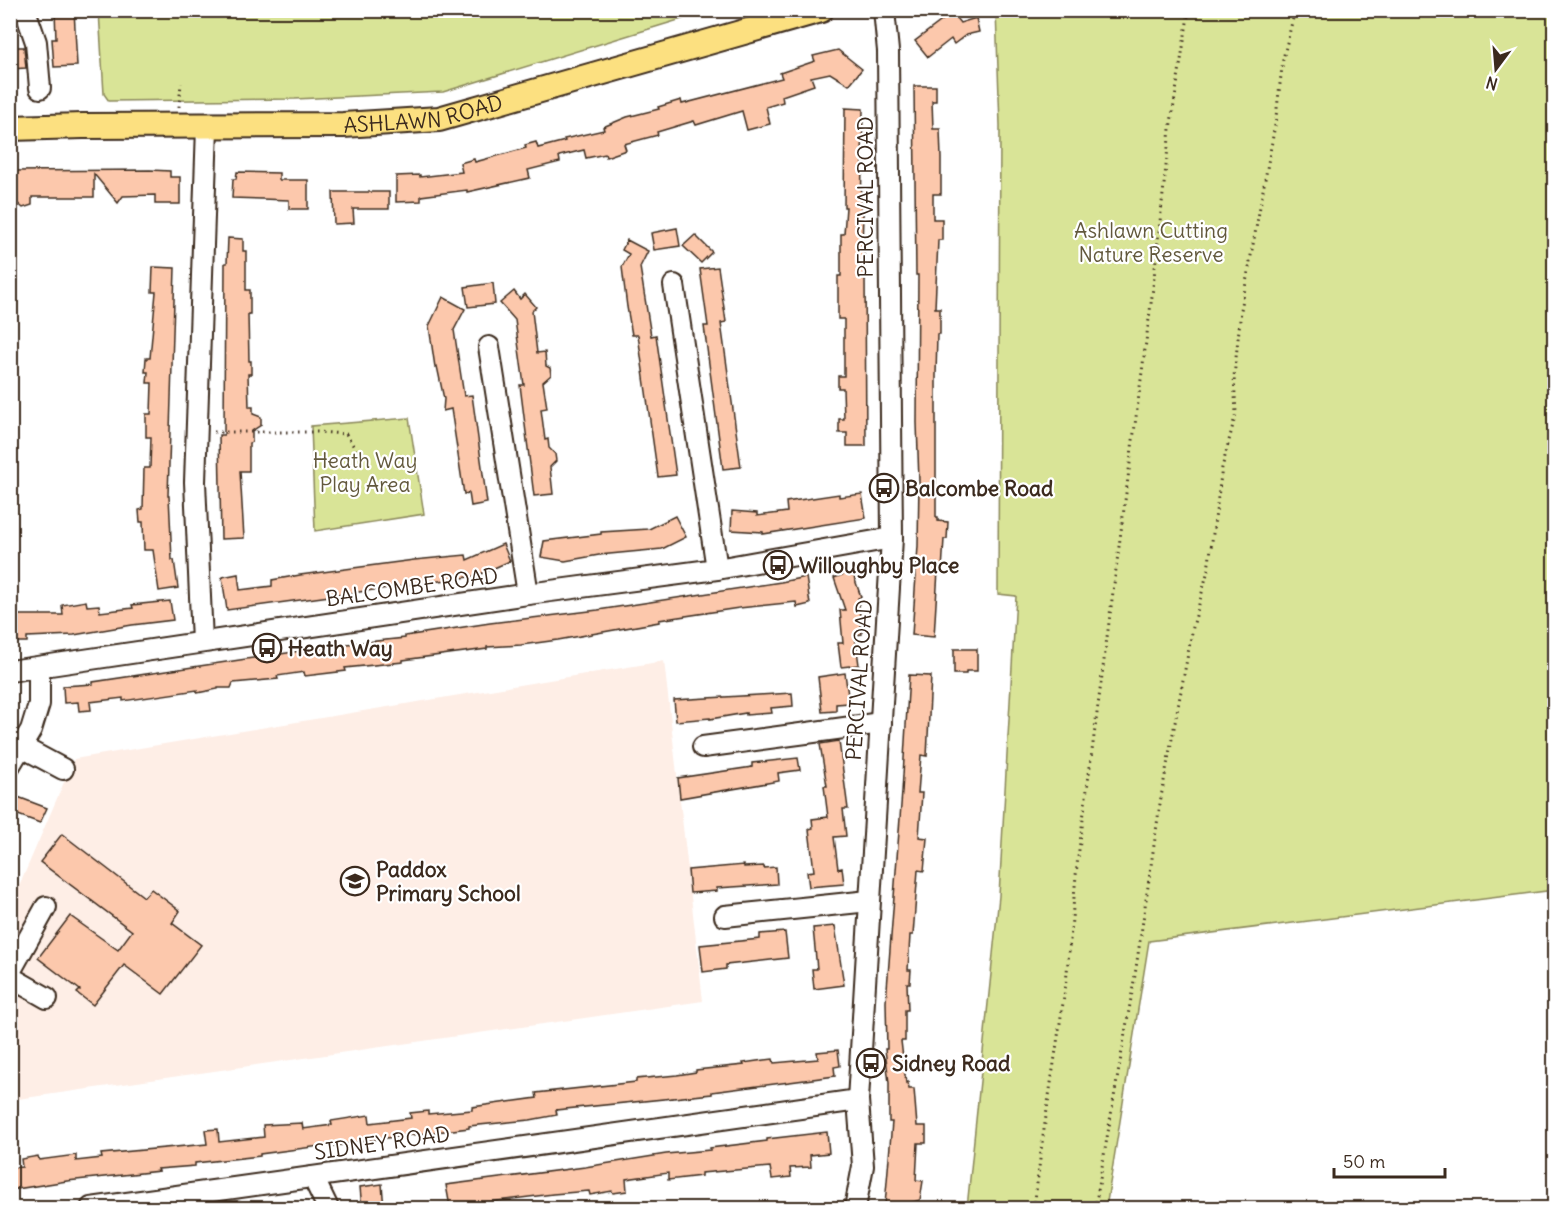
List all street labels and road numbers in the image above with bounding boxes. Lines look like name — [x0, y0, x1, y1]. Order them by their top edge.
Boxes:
street label: ASHLAWN ROAD — [343, 88, 506, 138]
street label: PERCIVAL ROAD — [852, 116, 879, 278]
street label: BALCOMBE ROAD — [324, 562, 500, 612]
street label: PERCIVAL ROAD — [840, 598, 878, 762]
street label: SIDNEY ROAD — [312, 1120, 452, 1166]

